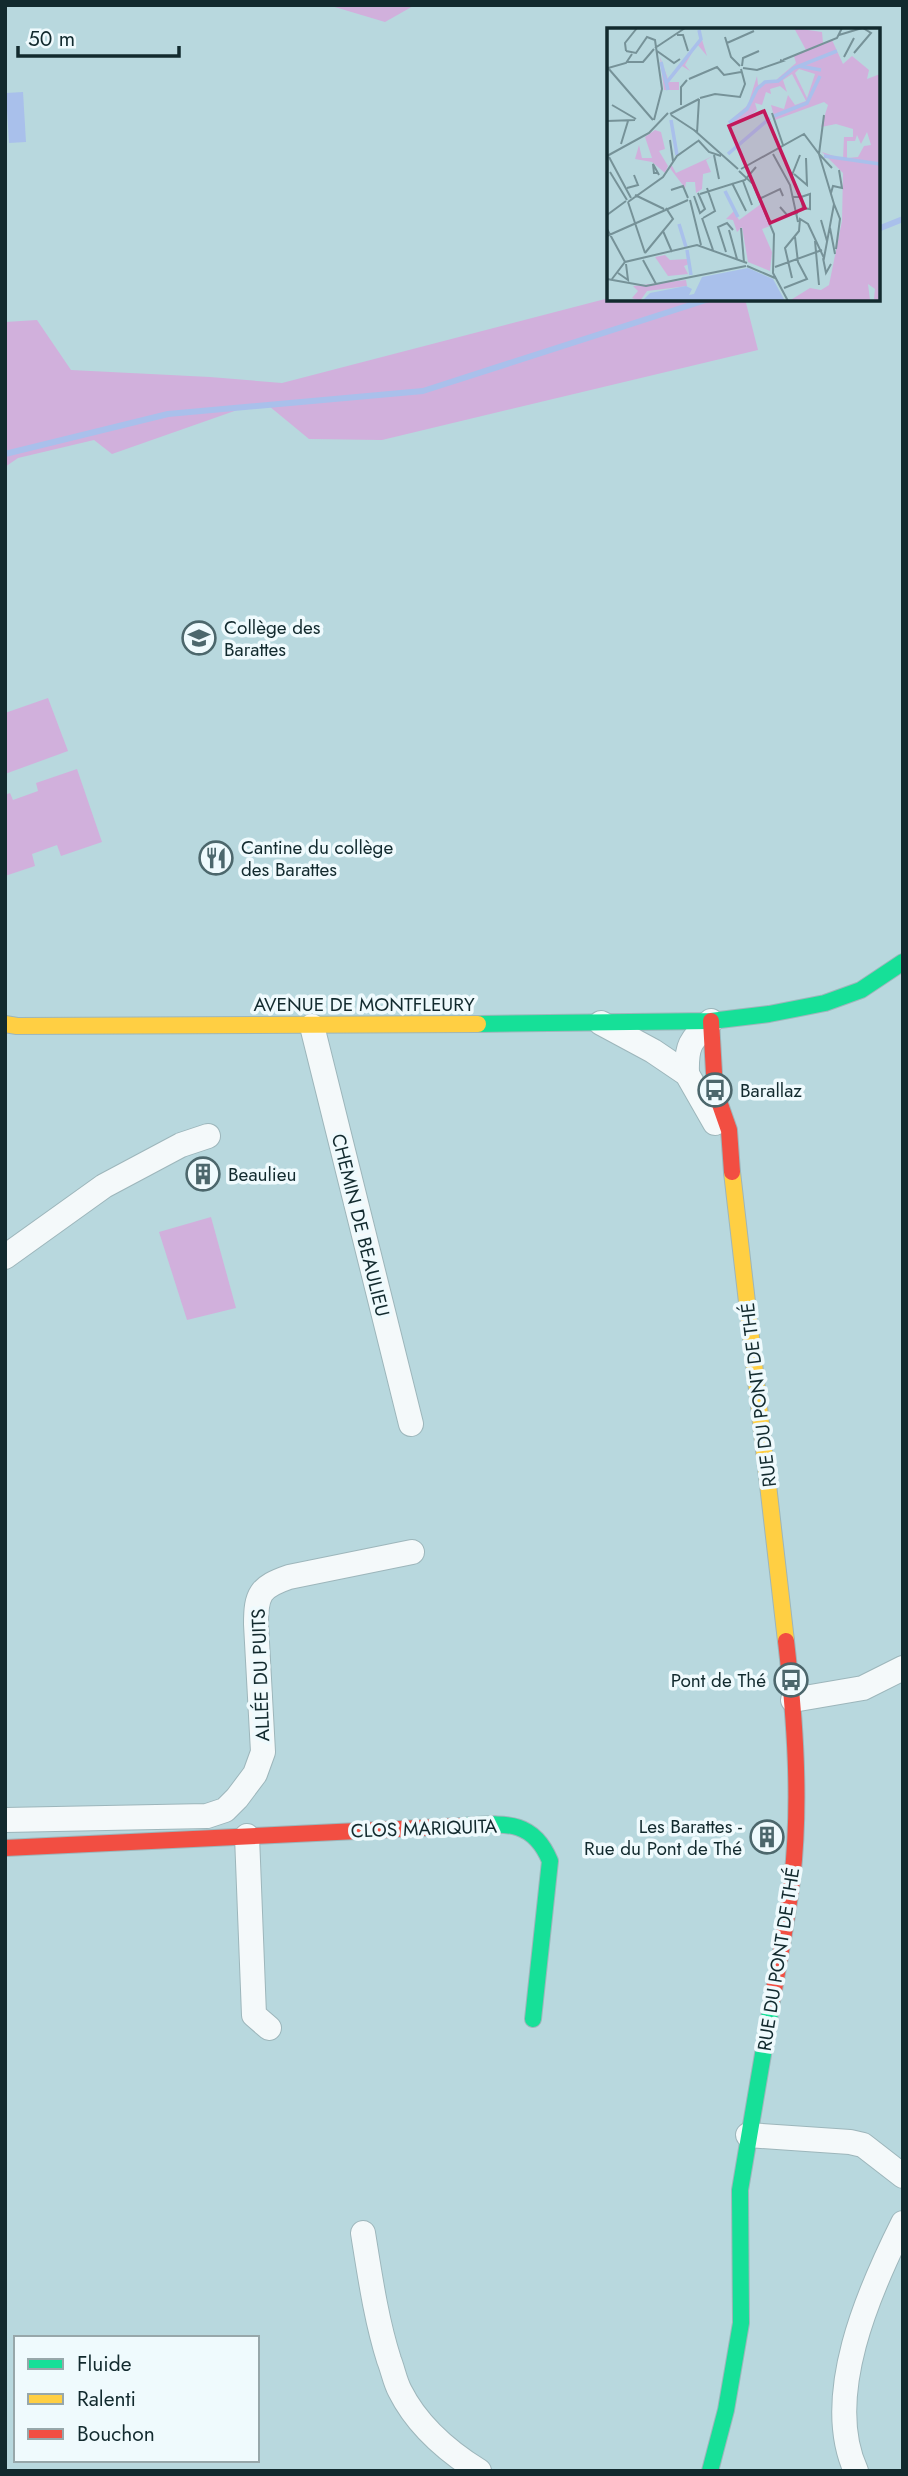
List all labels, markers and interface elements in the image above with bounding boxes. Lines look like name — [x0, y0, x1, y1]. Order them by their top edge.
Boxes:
scale bar — [18, 14, 178, 58]
text: 50 m — [28, 24, 75, 54]
inset map — [607, 28, 880, 301]
place label: Collège des Barattes — [224, 614, 321, 663]
school or university icon: Collège des Barattes — [180, 619, 218, 657]
place label: Cantine du collège des Barattes — [241, 834, 393, 883]
restaurant icon: Cantine du collège des Barattes — [197, 839, 235, 877]
street label: AVENUE DE MONTFLEURY — [253, 991, 475, 1018]
bus stop icon: Barallaz — [696, 1071, 734, 1109]
place label: Barallaz — [740, 1077, 802, 1104]
street label: CHEMIN DE BEAULIEU — [325, 1131, 396, 1319]
building icon: Beaulieu — [184, 1155, 222, 1193]
place label: Beaulieu — [228, 1161, 297, 1188]
street label: RUE DU PONT DE THÉ — [734, 1301, 783, 1489]
street label: ALLÉE DU PUITS — [245, 1608, 276, 1742]
bus stop icon: Pont de Thé — [772, 1661, 810, 1699]
place label: Pont de Thé — [671, 1667, 766, 1694]
street label: CLOS MARIQUITA — [350, 1812, 498, 1845]
place label: Les Barattes - Rue du Pont de Thé — [584, 1813, 742, 1862]
building icon: Les Barattes - Rue du Pont de Thé — [748, 1818, 786, 1856]
street label: RUE DU PONT DE THÉ — [751, 1865, 806, 2053]
legend — [14, 2336, 259, 2462]
text: Fluide — [77, 2349, 132, 2379]
text: Ralenti — [77, 2384, 136, 2414]
text: Bouchon — [77, 2419, 155, 2449]

